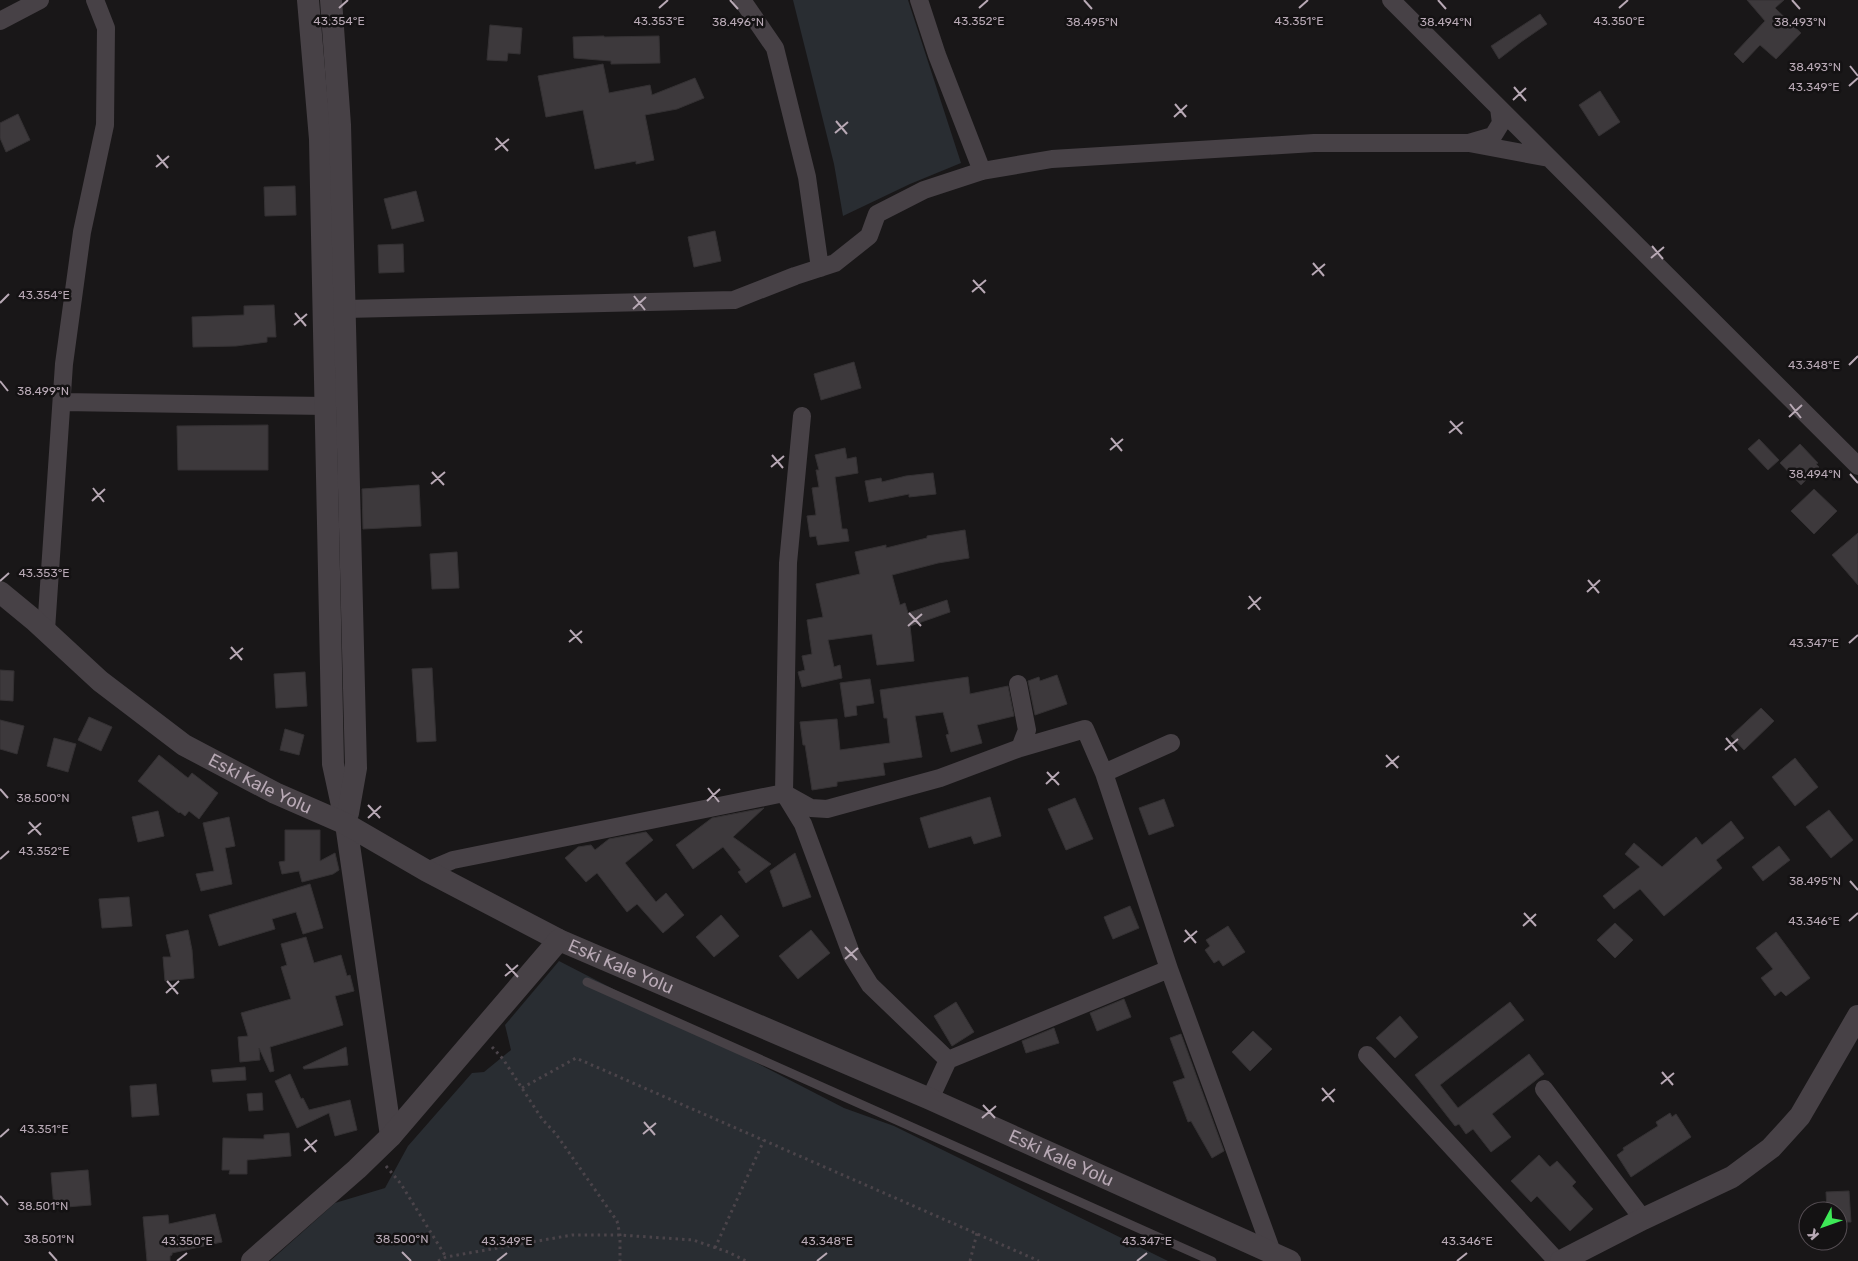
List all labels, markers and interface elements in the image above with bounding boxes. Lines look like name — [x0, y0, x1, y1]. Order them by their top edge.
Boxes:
text: 43.354°E — [313, 14, 365, 28]
text: 43.353°E — [633, 14, 685, 28]
text: 43.352°E — [953, 14, 1005, 28]
text: 43.351°E — [1275, 14, 1323, 28]
text: 43.350°E — [1593, 14, 1645, 28]
text: 38.496°N — [712, 15, 764, 29]
text: 38.495°N — [1066, 15, 1118, 29]
text: 38.494°N — [1420, 15, 1472, 29]
text: 38.493°N — [1774, 15, 1826, 29]
text: 38.493°N — [1789, 60, 1841, 74]
text: 43.349°E — [1788, 80, 1840, 94]
text: 43.354°E — [18, 288, 70, 302]
text: 43.348°E — [1788, 358, 1840, 372]
text: 38.499°N — [17, 384, 69, 398]
text: 38.494°N — [1789, 467, 1841, 481]
text: 43.353°E — [18, 566, 70, 580]
text: 43.347°E — [1789, 636, 1839, 650]
street label: Eski Kale Yolu — [205, 749, 315, 819]
text: 38.500°N — [16, 791, 70, 805]
text: 43.352°E — [18, 844, 70, 858]
text: 38.495°N — [1789, 874, 1841, 888]
text: 43.346°E — [1788, 914, 1840, 928]
street label: Eski Kale Yolu — [565, 934, 677, 999]
text: 43.351°E — [20, 1122, 68, 1136]
street label: Eski Kale Yolu — [1005, 1125, 1117, 1191]
text: 38.501°N — [18, 1199, 68, 1213]
north arrow — [1798, 1201, 1848, 1251]
text: K — [1804, 1225, 1823, 1243]
text: 38.501°N — [24, 1232, 74, 1246]
text: 38.500°N — [375, 1232, 429, 1246]
text: 43.350°E — [161, 1234, 213, 1248]
text: 43.349°E — [481, 1234, 533, 1248]
text: 43.348°E — [801, 1234, 853, 1248]
text: 43.347°E — [1122, 1234, 1172, 1248]
text: 43.346°E — [1441, 1234, 1493, 1248]

